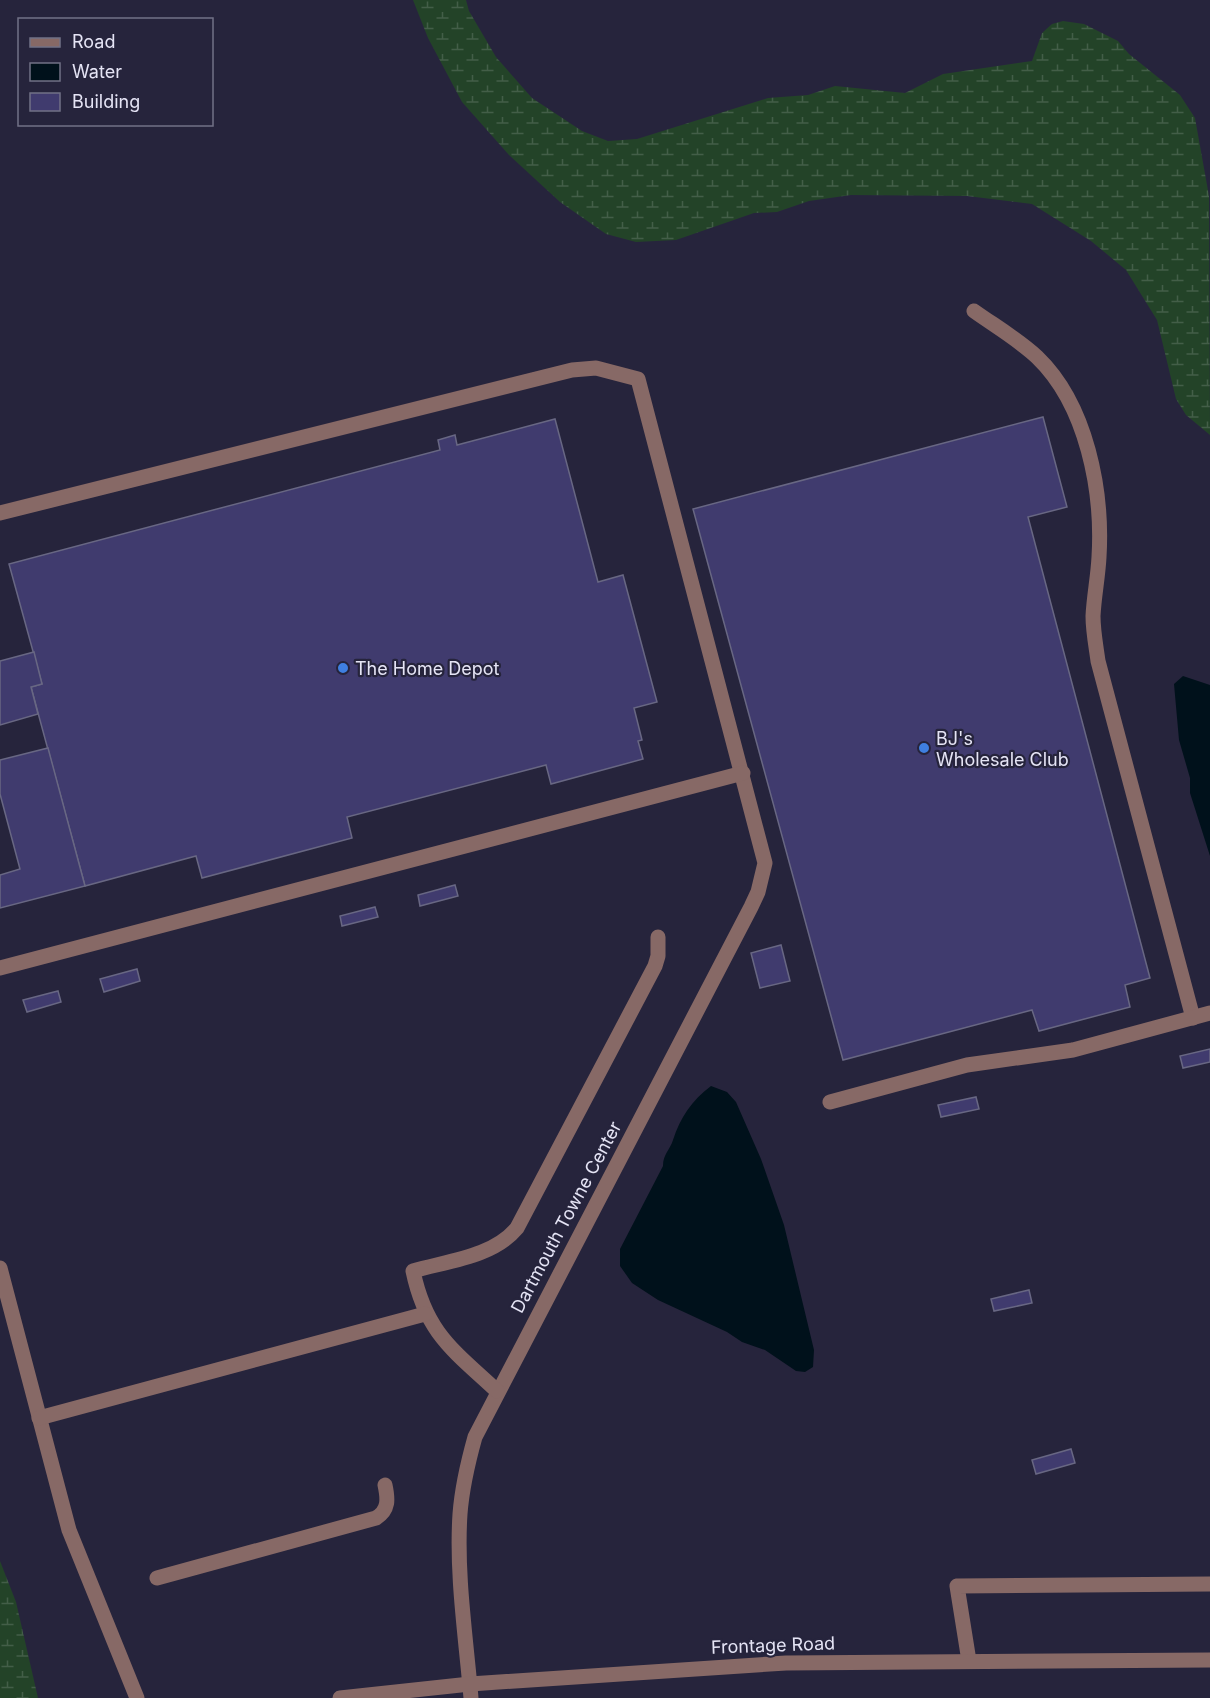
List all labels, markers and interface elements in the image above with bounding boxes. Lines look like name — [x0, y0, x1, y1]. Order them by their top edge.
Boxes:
legend — [18, 18, 213, 126]
text: Road — [72, 31, 115, 52]
text: Water — [72, 61, 122, 82]
text: Building — [72, 91, 140, 112]
place label: The Home Depot — [355, 658, 500, 679]
marker: The Home Depot — [336, 661, 350, 675]
place label: BJ's Wholesale Club — [936, 728, 1069, 770]
marker: BJ's Wholesale Club — [917, 741, 931, 755]
street label: Dartmouth Towne Center — [507, 1118, 626, 1316]
street label: Frontage Road — [711, 1632, 835, 1658]

